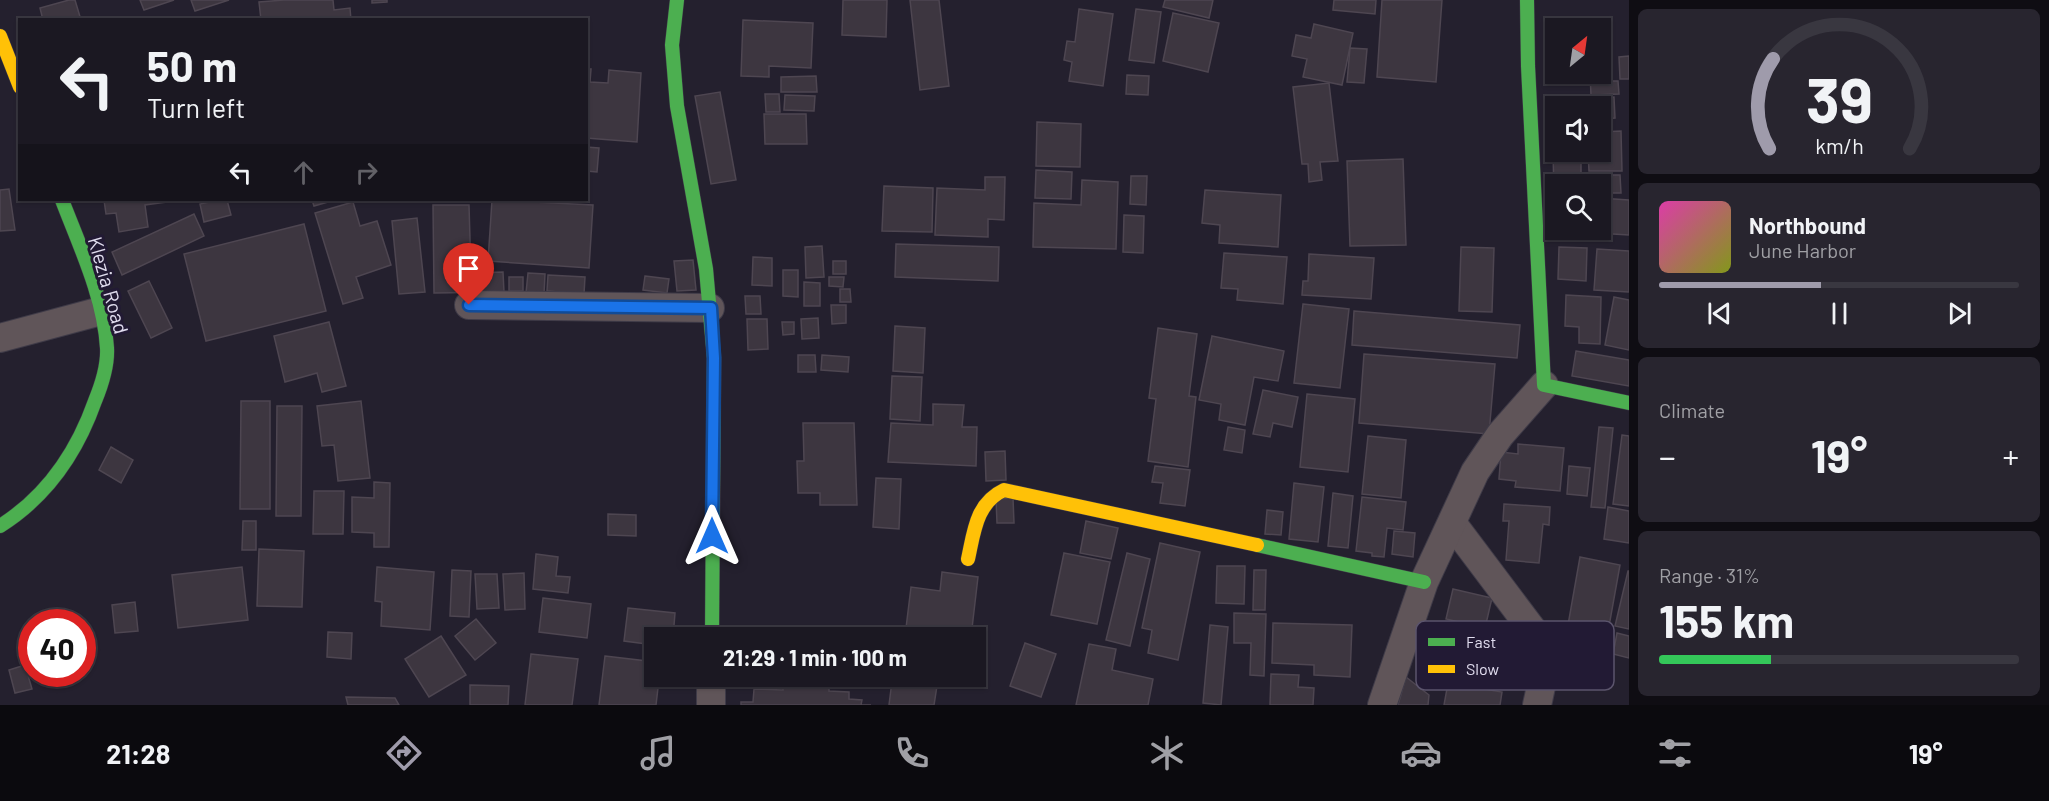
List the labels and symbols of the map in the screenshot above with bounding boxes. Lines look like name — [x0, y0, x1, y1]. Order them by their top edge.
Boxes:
north arrow — [1545, 18, 1611, 84]
street label: Klezia Road — [84, 234, 134, 336]
pin — [443, 243, 494, 305]
position arrow — [680, 504, 744, 568]
speed limit sign: 40 — [18, 609, 96, 687]
legend — [1416, 621, 1614, 690]
text: Fast — [1466, 632, 1496, 651]
text: Slow — [1466, 659, 1499, 678]

